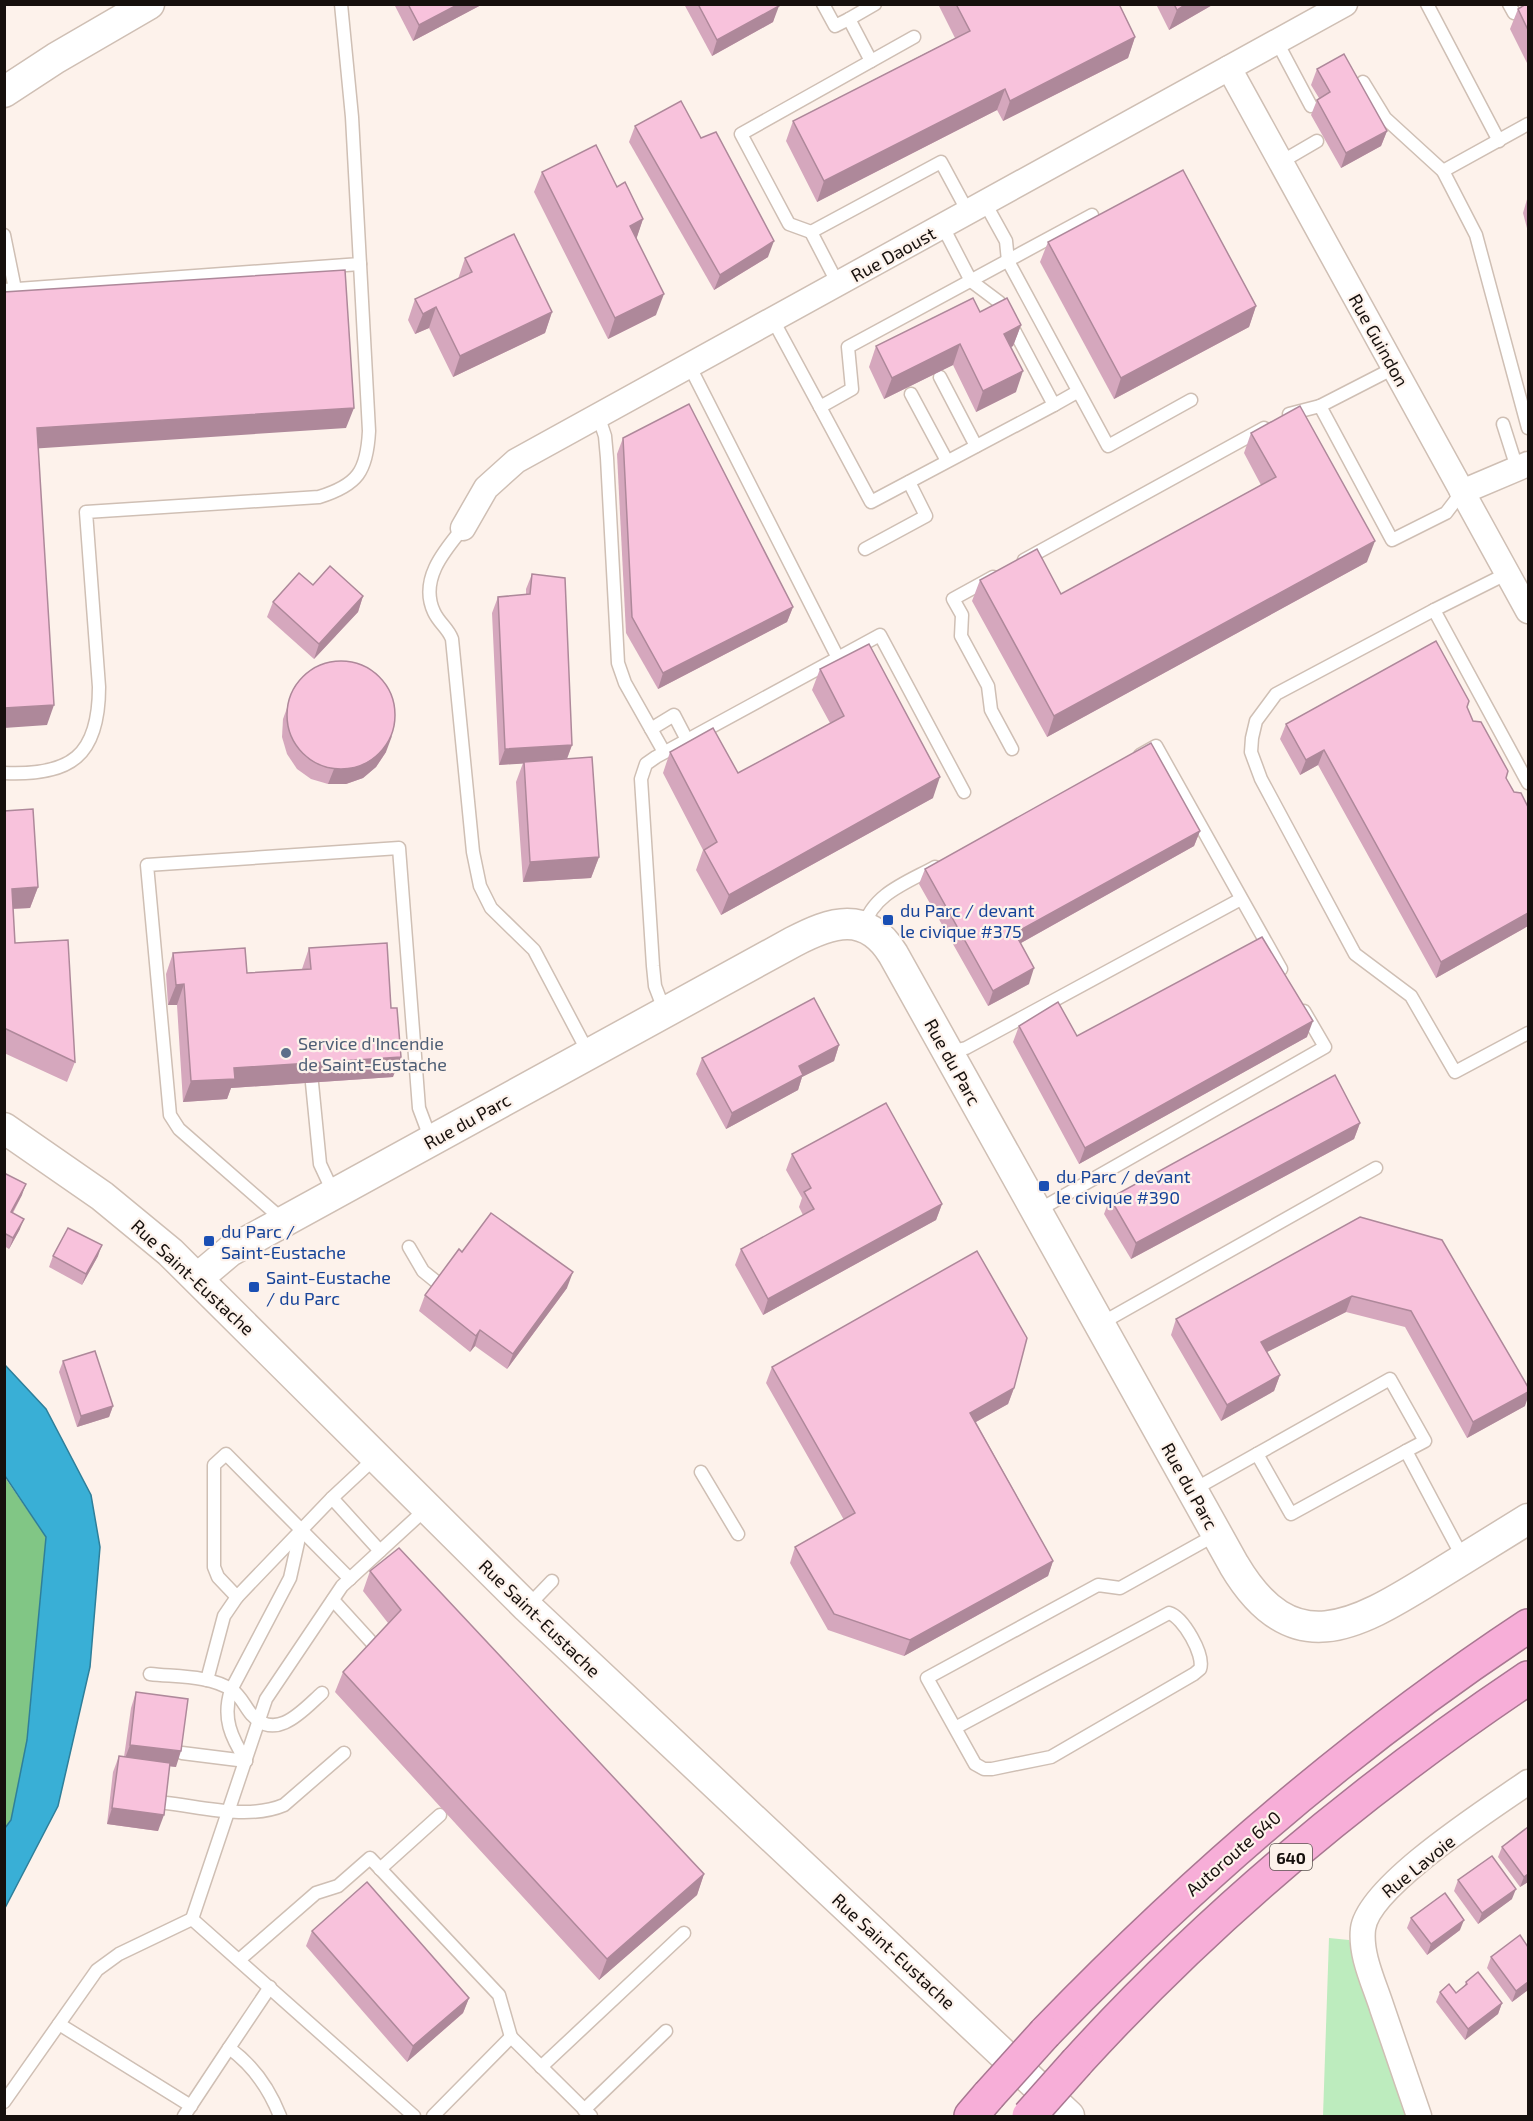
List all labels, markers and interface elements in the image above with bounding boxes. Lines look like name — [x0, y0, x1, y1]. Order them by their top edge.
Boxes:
street label: Rue Daoust — [847, 222, 939, 286]
street label: Rue Guindon — [1345, 290, 1413, 390]
place label: du Parc / devant le civique #375 — [900, 899, 1035, 942]
marker: du Parc / devant le civique #375 — [881, 913, 895, 927]
street label: Rue du Parc — [920, 1015, 986, 1109]
place label: Service d'Incendie de Saint-Eustache — [298, 1032, 447, 1075]
marker: Service d'Incendie de Saint-Eustache — [279, 1046, 293, 1060]
street label: Rue du Parc — [420, 1088, 514, 1154]
place label: du Parc / devant le civique #390 — [1056, 1165, 1191, 1208]
marker: du Parc / devant le civique #390 — [1037, 1179, 1051, 1193]
street label: Rue Saint-Eustache — [127, 1214, 259, 1340]
place label: du Parc / Saint-Eustache — [221, 1220, 346, 1263]
marker: du Parc / Saint-Eustache — [202, 1234, 216, 1248]
place label: Saint-Eustache / du Parc — [266, 1266, 391, 1309]
marker: Saint-Eustache / du Parc — [247, 1280, 261, 1294]
street label: Rue du Parc — [1157, 1439, 1223, 1533]
street label: Rue Saint-Eustache — [475, 1555, 605, 1681]
street label: Autoroute 640 — [1181, 1806, 1285, 1900]
street label: Rue Lavoie — [1377, 1830, 1459, 1902]
road number: 640 — [1270, 1844, 1312, 1870]
street label: Rue Saint-Eustache — [828, 1888, 960, 2014]

